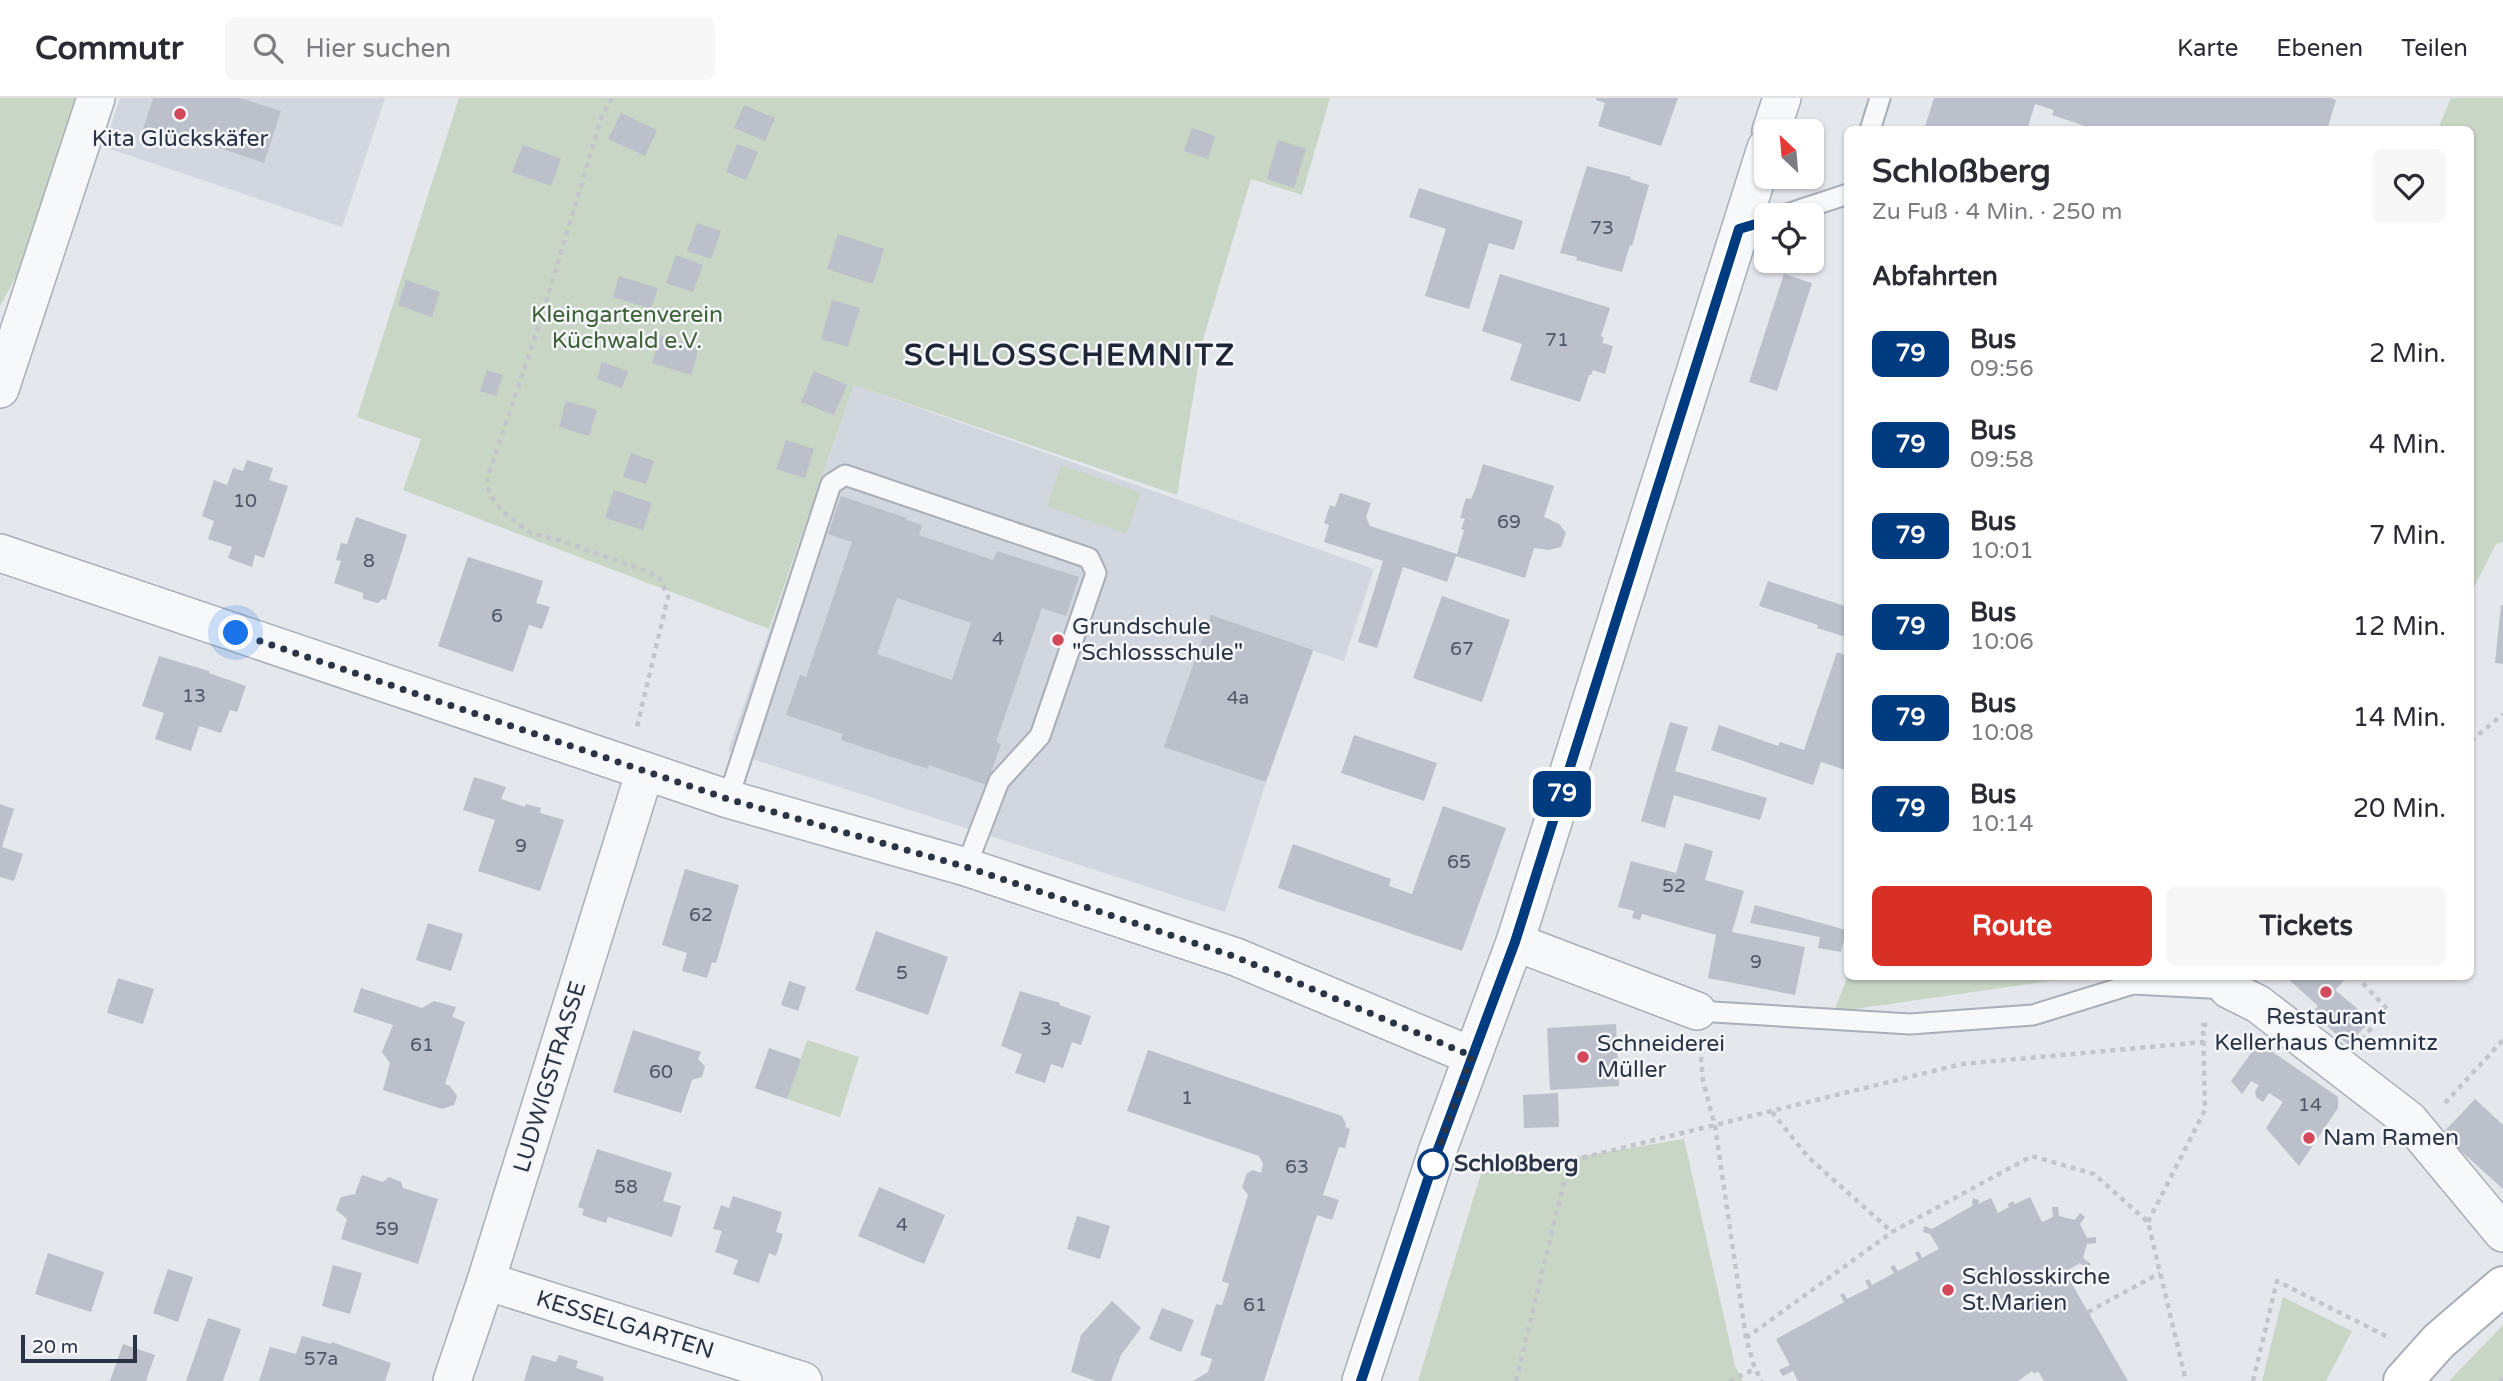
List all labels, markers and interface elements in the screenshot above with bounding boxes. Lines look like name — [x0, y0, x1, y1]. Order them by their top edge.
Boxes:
search box — [225, 17, 715, 80]
text: Commutr — [35, 29, 183, 68]
icon: search — [249, 29, 287, 67]
text: Hier suchen — [305, 33, 451, 64]
text: Karte — [2177, 34, 2238, 63]
text: Ebenen — [2276, 34, 2363, 63]
text: Teilen — [2401, 34, 2468, 63]
marker: Kita Glückskäfer — [172, 106, 188, 122]
north arrow — [1754, 119, 1824, 189]
map controls — [1754, 119, 1824, 273]
place label: Kita Glückskäfer — [92, 125, 268, 153]
button: heart — [2372, 149, 2446, 223]
text: Schloßberg — [1872, 152, 2051, 191]
text: Zu Fuß · 4 Min. · 250 m — [1872, 198, 2122, 226]
button: locate — [1754, 203, 1824, 273]
house number: 73 — [1590, 217, 1614, 239]
text: Abfahrten — [1872, 261, 1998, 292]
park label: Kleingartenverein Küchwald e.V. — [531, 301, 723, 355]
text: Bus — [1970, 324, 2016, 355]
house number: 71 — [1545, 329, 1569, 351]
district label: SCHLOSSCHEMNITZ — [904, 337, 1236, 374]
text: 2 Min. — [2369, 338, 2446, 369]
text: 79 — [1895, 339, 1926, 368]
text: 09:56 — [1970, 355, 2034, 383]
text: Bus — [1970, 415, 2016, 446]
text: 4 Min. — [2369, 429, 2446, 460]
text: 79 — [1895, 430, 1926, 459]
text: 09:58 — [1970, 446, 2034, 474]
house number: 10 — [233, 490, 257, 512]
text: Bus — [1970, 506, 2016, 537]
house number: 69 — [1497, 511, 1521, 533]
text: 7 Min. — [2369, 520, 2446, 551]
text: 79 — [1895, 521, 1926, 550]
text: 10:01 — [1970, 537, 2034, 565]
house number: 8 — [363, 550, 375, 572]
text: Bus — [1970, 597, 2016, 628]
house number: 6 — [491, 605, 503, 627]
text: 12 Min. — [2353, 611, 2446, 642]
text: 79 — [1895, 612, 1926, 641]
place label: Grundschule "Schlossschule" — [1072, 613, 1243, 667]
your location — [218, 615, 253, 650]
house number: 4 — [992, 628, 1004, 650]
text: 10:06 — [1970, 628, 2034, 656]
marker: Grundschule "Schlossschule" — [1050, 632, 1066, 648]
house number: 67 — [1450, 638, 1474, 660]
house number: 13 — [182, 685, 206, 707]
house number: 4a — [1227, 687, 1249, 709]
text: Bus — [1970, 688, 2016, 719]
text: 14 Min. — [2353, 702, 2446, 733]
text: 79 — [1895, 703, 1926, 732]
text: 10:08 — [1970, 719, 2034, 747]
line badge: 79 — [1530, 771, 1594, 817]
text: 79 — [1547, 779, 1577, 808]
text: Bus — [1970, 779, 2016, 810]
text: 20 Min. — [2353, 793, 2446, 824]
text: 79 — [1895, 794, 1926, 823]
text: 10:14 — [1970, 810, 2034, 838]
house number: 9 — [515, 835, 527, 857]
house number: 65 — [1447, 851, 1471, 873]
house number: 52 — [1662, 875, 1686, 897]
button: Route — [1872, 886, 2152, 966]
button: Tickets — [2166, 886, 2446, 966]
house number: 62 — [689, 904, 713, 926]
house number: 9 — [1750, 951, 1762, 973]
house number: 5 — [896, 962, 908, 984]
street label: LUDWIGSTRASSE — [508, 978, 592, 1176]
marker: Restaurant Kellerhaus Chemnitz — [2318, 984, 2334, 1000]
place label: Restaurant Kellerhaus Chemnitz — [2214, 1003, 2438, 1057]
house number: 3 — [1040, 1018, 1052, 1040]
place label: Schneiderei Müller — [1597, 1030, 1725, 1084]
house number: 61 — [410, 1034, 434, 1056]
marker: Schneiderei Müller — [1575, 1049, 1591, 1065]
house number: 60 — [649, 1061, 673, 1083]
house number: 1 — [1181, 1087, 1193, 1109]
house number: 14 — [2298, 1094, 2322, 1116]
place label: Nam Ramen — [2323, 1124, 2459, 1152]
marker: Nam Ramen — [2301, 1130, 2317, 1146]
marker: Schloßberg — [1418, 1149, 1448, 1179]
place label: Schloßberg — [1454, 1150, 1579, 1178]
house number: 63 — [1285, 1156, 1309, 1178]
house number: 58 — [614, 1176, 638, 1198]
house number: 4 — [896, 1214, 908, 1236]
house number: 59 — [375, 1218, 399, 1240]
place label: Schlosskirche St.Marien — [1962, 1263, 2110, 1317]
marker: Schlosskirche St.Marien — [1940, 1282, 1956, 1298]
street label: KESSELGARTEN — [533, 1285, 717, 1365]
house number: 61 — [1243, 1294, 1267, 1316]
scale bar — [21, 1332, 136, 1364]
text: 20 m — [32, 1336, 78, 1358]
house number: 57a — [304, 1348, 338, 1370]

